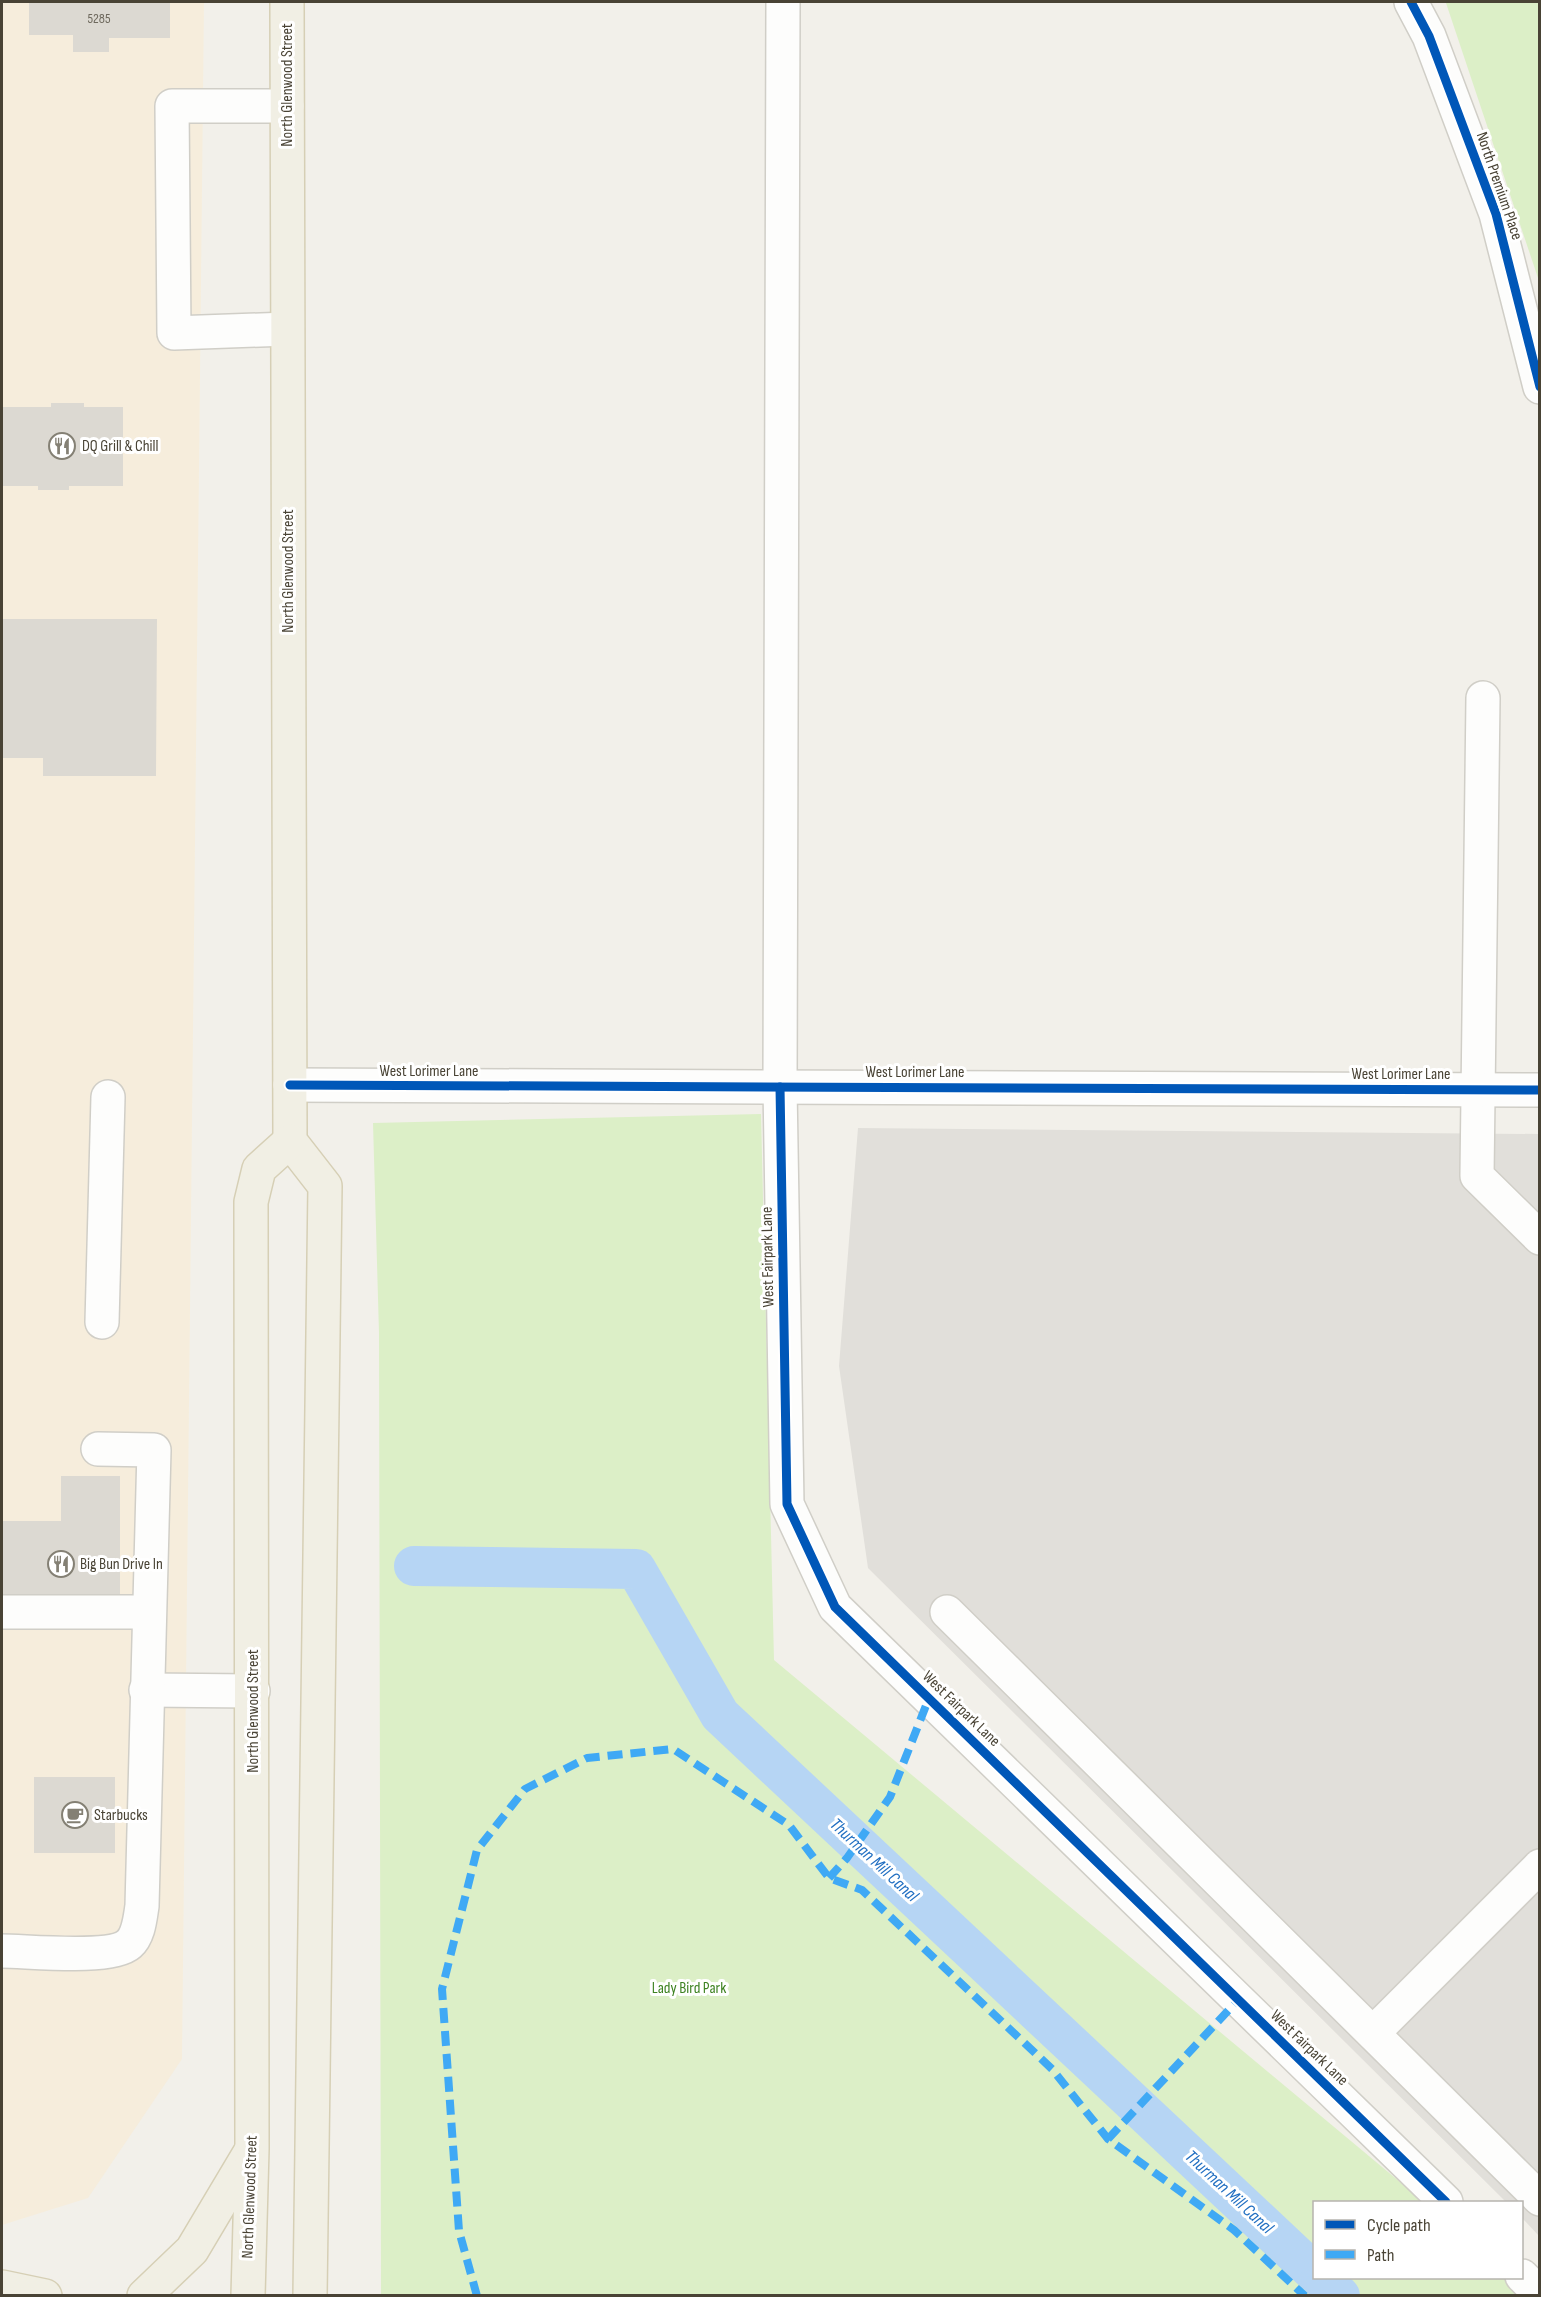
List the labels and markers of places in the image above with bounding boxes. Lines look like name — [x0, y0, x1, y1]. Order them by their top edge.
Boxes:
restaurant icon: DQ Grill & Chill — [47, 431, 77, 461]
place label: DQ Grill & Chill — [82, 437, 159, 456]
restaurant icon: Big Bun Drive In — [46, 1549, 76, 1579]
place label: Big Bun Drive In — [80, 1555, 163, 1574]
cafe icon: Starbucks — [60, 1800, 90, 1830]
place label: Starbucks — [94, 1806, 148, 1825]

